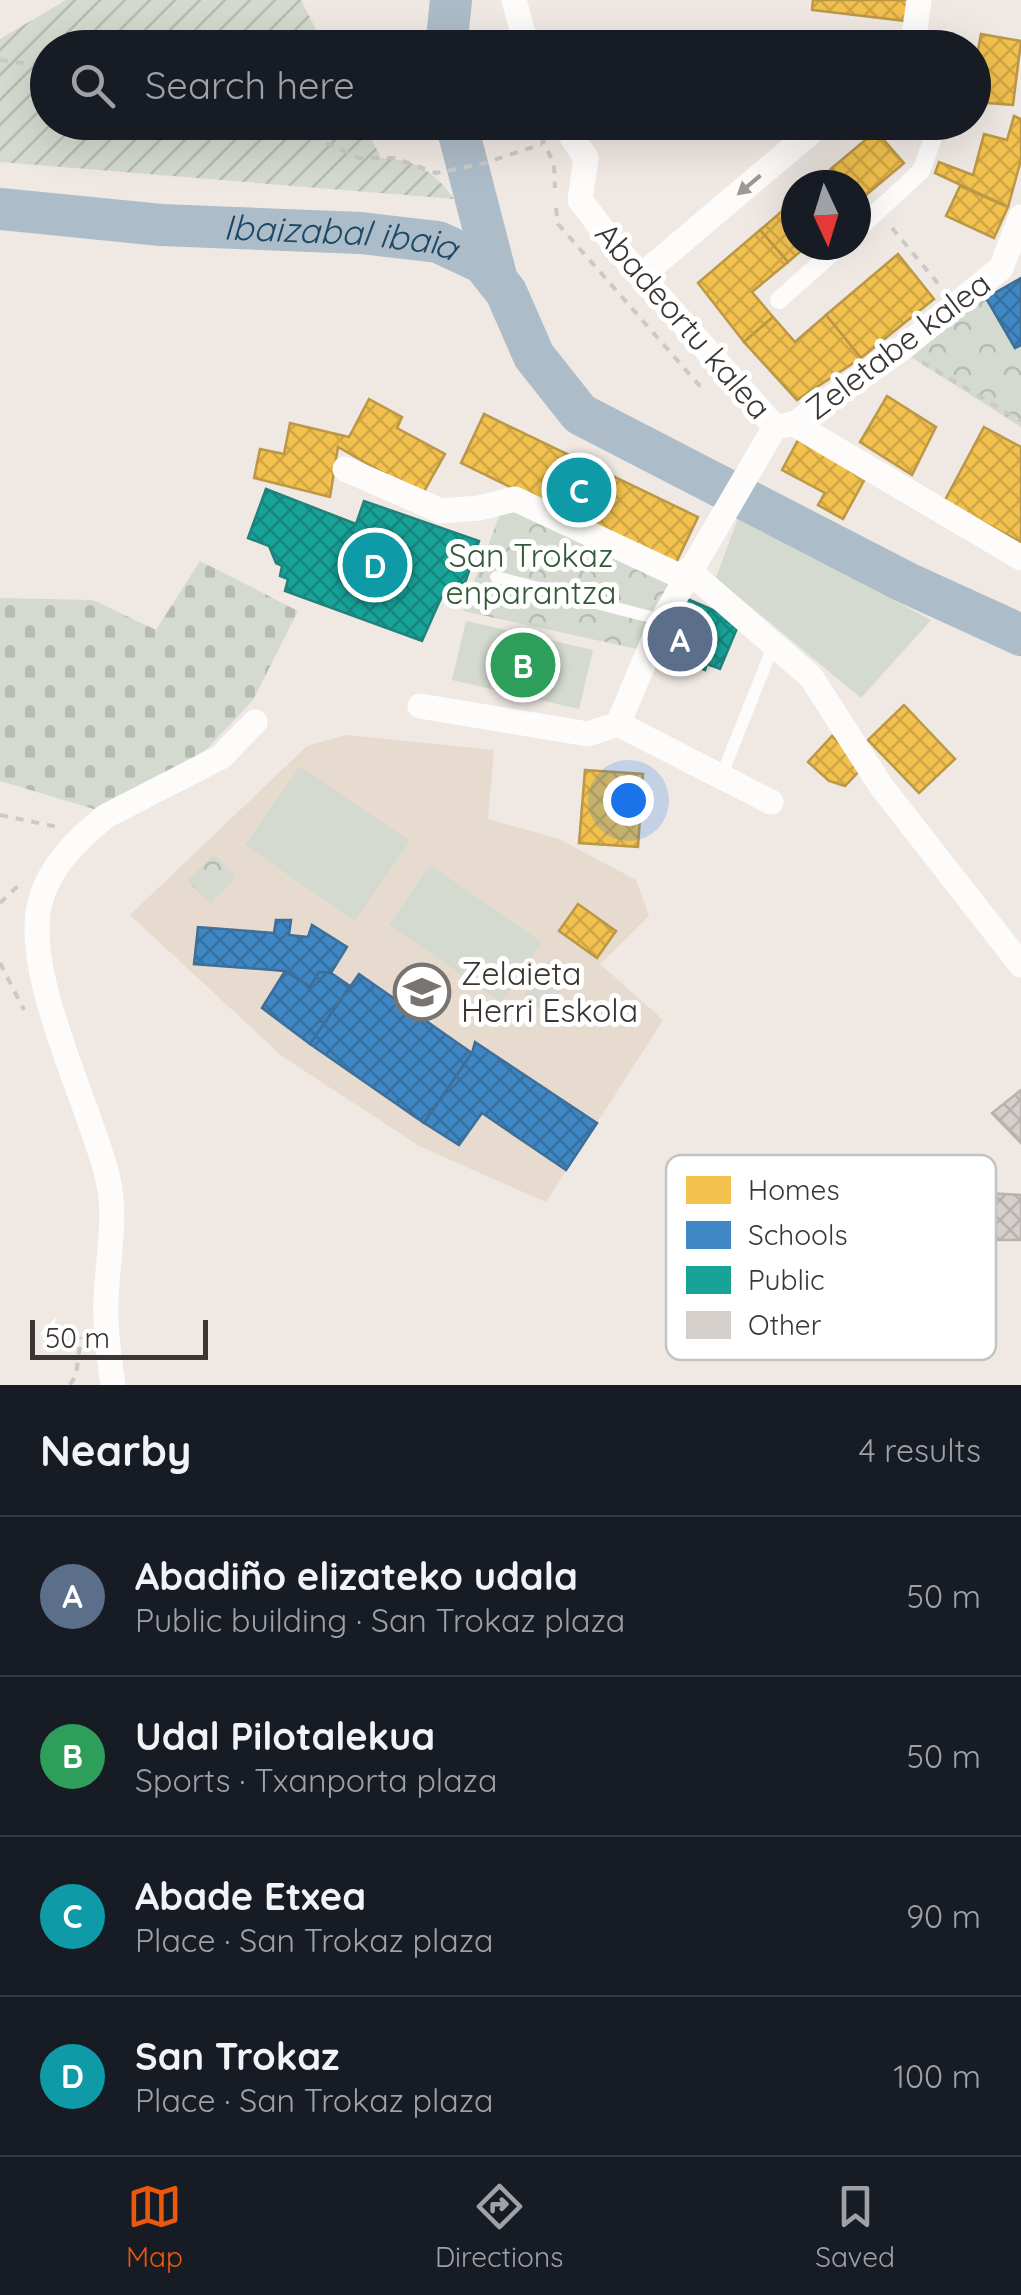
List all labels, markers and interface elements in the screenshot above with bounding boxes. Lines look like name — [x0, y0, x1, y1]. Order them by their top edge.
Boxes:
search box — [30, 30, 991, 140]
icon: search — [65, 58, 120, 113]
text: Search here — [145, 61, 355, 109]
north arrow — [781, 170, 871, 260]
one-way arrow — [736, 174, 761, 196]
water label: Ibaizabal ibaia — [223, 205, 468, 270]
street label: Abadeortu kalea — [587, 214, 780, 427]
street label: Zeletabe kalea — [797, 263, 998, 428]
pin: C — [546, 452, 612, 528]
pin: D — [342, 528, 408, 602]
park label: San Trokaz enparantza — [446, 535, 616, 612]
pin: A — [648, 602, 712, 676]
pin: B — [490, 628, 556, 702]
your location — [603, 775, 654, 826]
place label: Zelaieta Herri Eskola — [461, 953, 638, 1030]
school or university icon: Zelaieta Herri Eskola — [392, 962, 452, 1022]
legend — [666, 1155, 996, 1360]
text: Homes — [748, 1172, 840, 1207]
text: Schools — [748, 1217, 848, 1252]
text: Public — [748, 1262, 824, 1297]
text: Other — [748, 1307, 822, 1342]
scale bar — [30, 1315, 208, 1360]
text: 50 m — [45, 1320, 110, 1355]
text: Nearby — [40, 1424, 191, 1477]
text: 4 results — [859, 1430, 981, 1470]
text: Abadiño elizateko udala — [135, 1552, 578, 1600]
text: A — [62, 1576, 83, 1616]
text: 50 m — [907, 1576, 981, 1616]
text: Public building · San Trokaz plaza — [135, 1600, 625, 1640]
text: Udal Pilotalekua — [135, 1712, 435, 1760]
text: B — [62, 1736, 83, 1776]
text: 50 m — [907, 1736, 981, 1776]
text: Sports · Txanporta plaza — [135, 1760, 497, 1800]
text: Abade Etxea — [135, 1872, 366, 1920]
text: C — [62, 1896, 83, 1936]
text: 90 m — [906, 1896, 981, 1936]
text: Place · San Trokaz plaza — [135, 1920, 493, 1960]
text: San Trokaz — [135, 2032, 339, 2080]
text: D — [61, 2056, 84, 2096]
text: 100 m — [893, 2056, 981, 2096]
text: Place · San Trokaz plaza — [135, 2080, 493, 2120]
tab: Map — [126, 2179, 183, 2274]
tab: Directions — [435, 2179, 563, 2274]
tab: Saved — [815, 2179, 895, 2274]

